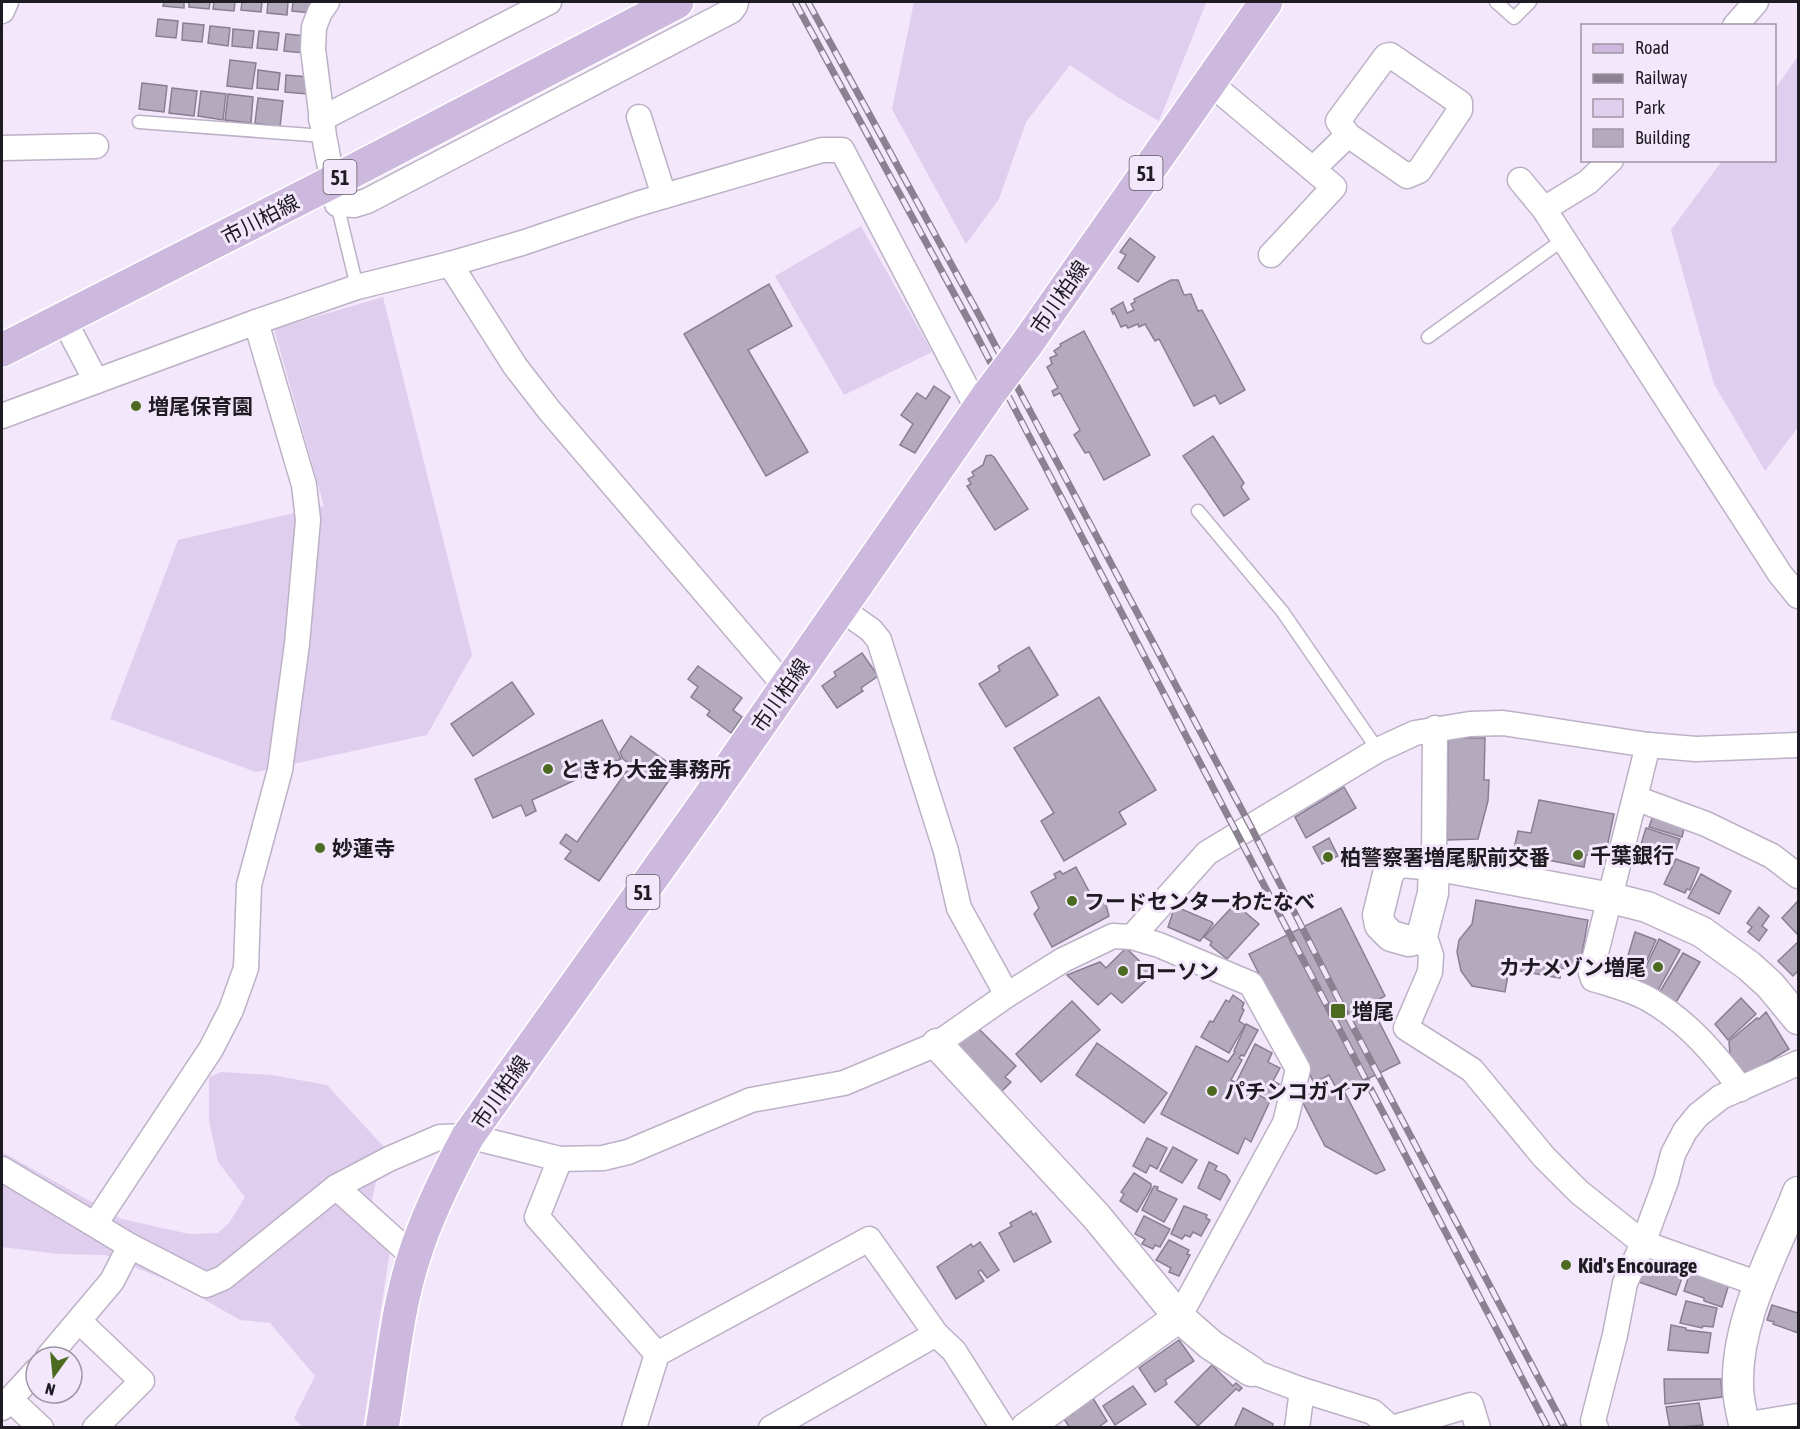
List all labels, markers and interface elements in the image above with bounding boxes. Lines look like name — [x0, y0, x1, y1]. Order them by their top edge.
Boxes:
legend — [1581, 24, 1776, 162]
text: Road — [1635, 37, 1669, 58]
text: Railway — [1635, 67, 1687, 88]
text: Park — [1635, 97, 1665, 118]
text: Building — [1635, 127, 1690, 148]
road number: 51 — [1130, 156, 1162, 190]
road number: 51 — [324, 160, 356, 194]
street label: 市川柏線 — [217, 189, 303, 249]
street label: 市川柏線 — [1025, 256, 1093, 338]
place label: 増尾保育園 — [148, 394, 253, 418]
marker: 増尾保育園 — [129, 399, 143, 413]
street label: 市川柏線 — [746, 654, 814, 736]
place label: ときわ 大金事務所 — [560, 757, 731, 781]
marker: ときわ 大金事務所 — [541, 762, 555, 776]
place label: 妙蓮寺 — [332, 836, 395, 860]
marker: 妙蓮寺 — [313, 841, 327, 855]
place label: 千葉銀行 — [1590, 843, 1674, 867]
place label: 柏警察署増尾駅前交番 — [1340, 845, 1550, 869]
marker: 千葉銀行 — [1571, 848, 1585, 862]
marker: 柏警察署増尾駅前交番 — [1321, 850, 1335, 864]
road number: 51 — [626, 875, 660, 909]
place label: フードセンターわたなべ — [1084, 889, 1315, 913]
marker: フードセンターわたなべ — [1065, 894, 1079, 908]
place label: カナメゾン増尾 — [1499, 955, 1646, 979]
place label: ローソン — [1135, 959, 1219, 983]
marker: カナメゾン増尾 — [1651, 960, 1665, 974]
marker: ローソン — [1116, 964, 1130, 978]
place label: 増尾 — [1352, 999, 1394, 1023]
marker: 増尾 — [1329, 1002, 1347, 1020]
street label: 市川柏線 — [466, 1051, 534, 1133]
place label: パチンコガイア — [1224, 1079, 1371, 1103]
marker: パチンコガイア — [1205, 1084, 1219, 1098]
place label: Kid's Encourage — [1578, 1253, 1697, 1277]
marker: Kid's Encourage — [1559, 1258, 1573, 1272]
north arrow — [24, 1345, 84, 1405]
text: N — [43, 1380, 57, 1399]

